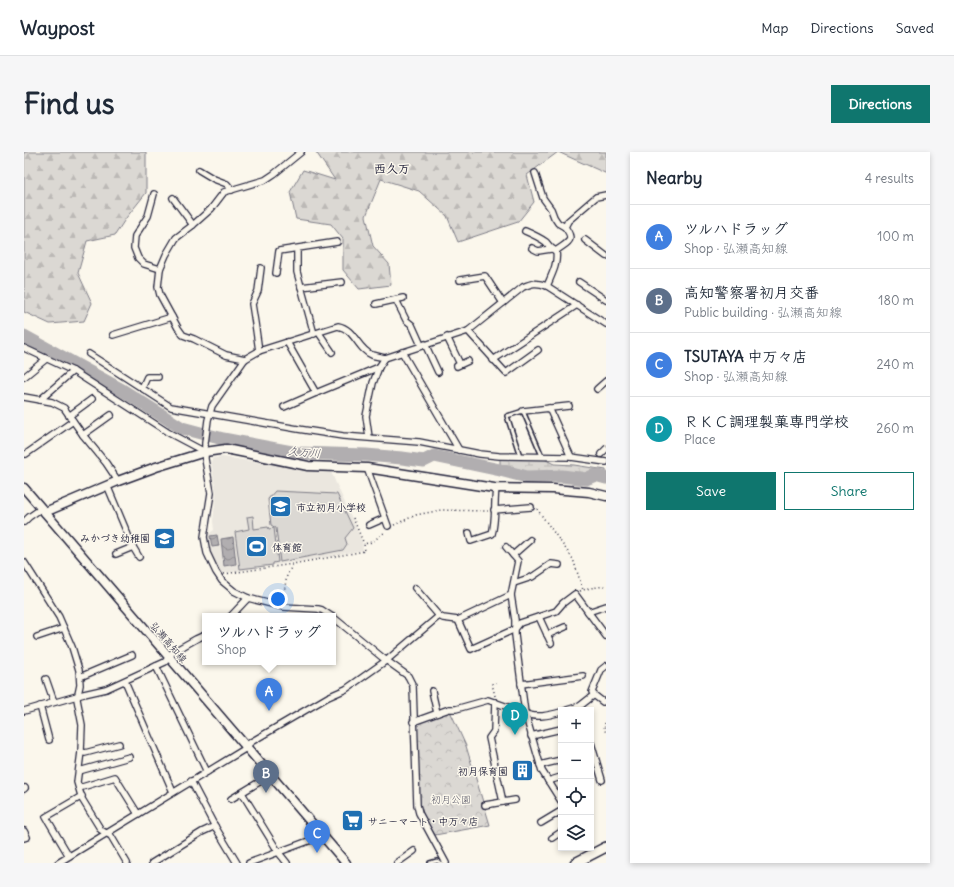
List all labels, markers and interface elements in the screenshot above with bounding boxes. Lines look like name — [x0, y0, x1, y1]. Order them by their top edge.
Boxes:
text: Waypost — [20, 16, 95, 40]
text: Map — [761, 19, 788, 37]
text: Directions — [810, 19, 874, 37]
text: Saved — [896, 19, 934, 37]
button: Directions — [831, 85, 930, 123]
text: Find us — [24, 86, 115, 122]
district label: 西久万 — [374, 161, 410, 176]
text: Nearby — [646, 167, 702, 189]
text: 4 results — [865, 170, 914, 187]
text: ツルハドラッグ — [684, 219, 788, 238]
text: A — [655, 228, 663, 245]
text: 100 m — [877, 228, 914, 245]
text: Shop · 弘瀬高知線 — [684, 240, 788, 257]
text: 高知警察署初月交番 — [684, 283, 819, 302]
text: B — [655, 292, 663, 309]
text: 180 m — [878, 292, 914, 309]
text: Public building · 弘瀬高知線 — [684, 304, 842, 321]
text: TSUTAYA 中万々店 — [684, 347, 808, 366]
text: C — [655, 356, 663, 373]
text: 240 m — [877, 356, 914, 373]
text: Shop · 弘瀬高知線 — [684, 368, 788, 385]
text: ＲＫＣ調理製菓専門学校 — [684, 412, 849, 431]
text: D — [654, 420, 664, 437]
text: 260 m — [876, 420, 914, 437]
text: Place — [684, 431, 715, 448]
water label: 久万川 — [287, 444, 321, 460]
button: Save — [646, 472, 776, 510]
button: Share — [784, 472, 914, 510]
school or university icon: 市立初月小学校 — [268, 494, 294, 520]
place label: 市立初月小学校 — [296, 501, 366, 514]
school or university icon: みかづき幼稚園 — [152, 525, 178, 551]
place label: みかづき幼稚園 — [80, 532, 150, 545]
sports icon: 体育館 — [244, 534, 270, 560]
place label: 体育館 — [272, 541, 302, 554]
your location — [268, 589, 288, 609]
popup — [202, 613, 336, 665]
street label: 弘瀬高知線 — [147, 619, 190, 665]
text: ツルハドラッグ — [217, 622, 321, 641]
text: Shop — [217, 641, 246, 658]
pin: A — [256, 678, 282, 711]
pin: D — [502, 702, 528, 735]
map controls — [558, 707, 594, 851]
button: + — [558, 707, 594, 743]
button: − — [558, 743, 594, 779]
building icon: 初月保育園 — [510, 758, 536, 784]
pin: B — [253, 760, 279, 793]
place label: 初月保育園 — [458, 765, 508, 778]
button: locate — [558, 779, 594, 815]
park label: 初月公園 — [431, 793, 471, 806]
supermarket icon: サニーマート・中万々店 — [339, 808, 365, 834]
place label: サニーマート・中万々店 — [368, 815, 478, 828]
button: layers — [558, 815, 594, 851]
pin: C — [304, 820, 330, 853]

